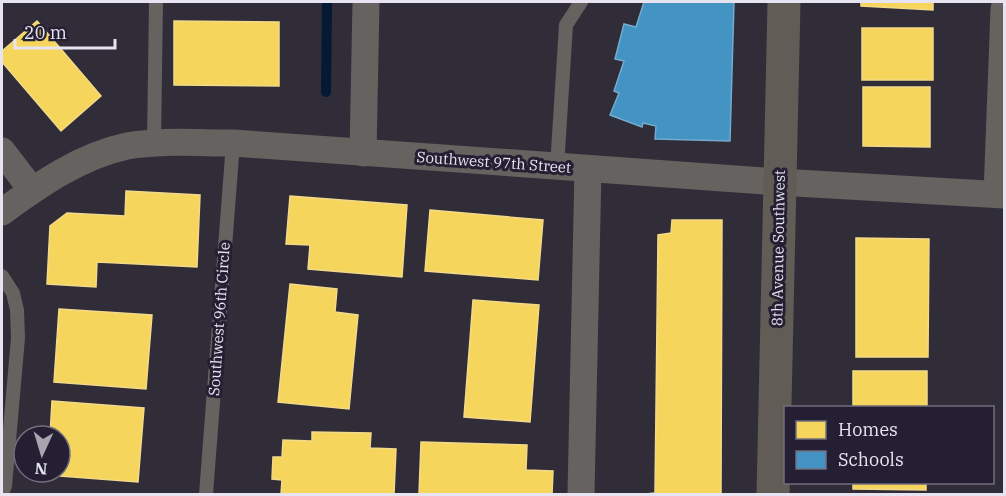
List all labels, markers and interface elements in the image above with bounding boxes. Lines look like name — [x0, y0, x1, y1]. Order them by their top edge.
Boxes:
scale bar — [15, 12, 116, 50]
text: 20 m — [24, 21, 67, 44]
street label: Southwest 97th Street — [416, 147, 572, 177]
street label: 8th Avenue Southwest — [767, 170, 789, 326]
street label: Southwest 96th Circle — [204, 241, 234, 397]
legend — [784, 406, 994, 484]
text: Homes — [838, 418, 898, 441]
north arrow — [12, 424, 72, 484]
text: Schools — [838, 448, 904, 471]
text: N — [34, 459, 48, 479]

